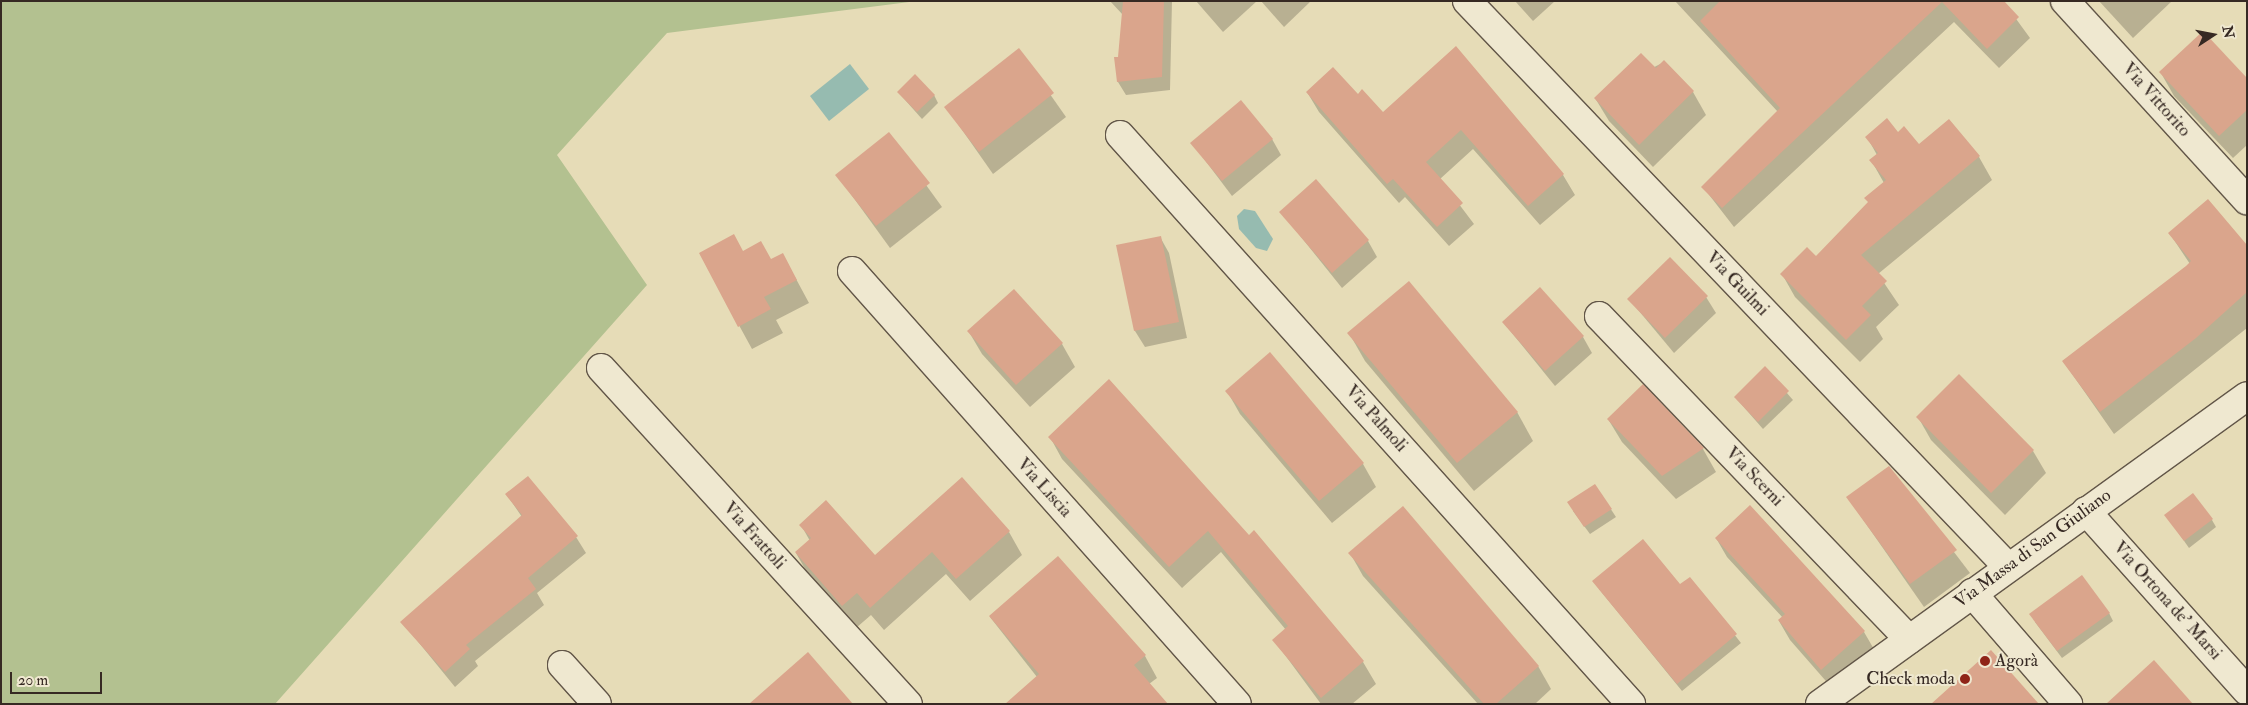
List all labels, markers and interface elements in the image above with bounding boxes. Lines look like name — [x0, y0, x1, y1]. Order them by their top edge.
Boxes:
north arrow — [2188, 10, 2238, 60]
text: N — [2219, 24, 2238, 40]
street label: Via Vittorito — [2117, 59, 2195, 141]
street label: Via Guilmi — [1701, 247, 1773, 321]
street label: Via Palmoli — [1340, 381, 1412, 457]
street label: Via Scerni — [1720, 443, 1788, 511]
street label: Via Liscia — [1012, 454, 1076, 522]
street label: Via Massa di San Giuliano — [1950, 485, 2116, 613]
street label: Via Frattoli — [718, 498, 790, 574]
street label: Via Ortona de' Marsi — [2108, 537, 2226, 665]
place label: Agorà — [1995, 650, 2038, 672]
marker: Agorà — [1979, 655, 1991, 667]
scale bar — [12, 662, 105, 694]
place label: Check moda — [1866, 668, 1955, 690]
text: 20 m — [18, 671, 48, 690]
marker: Check moda — [1959, 673, 1971, 685]

